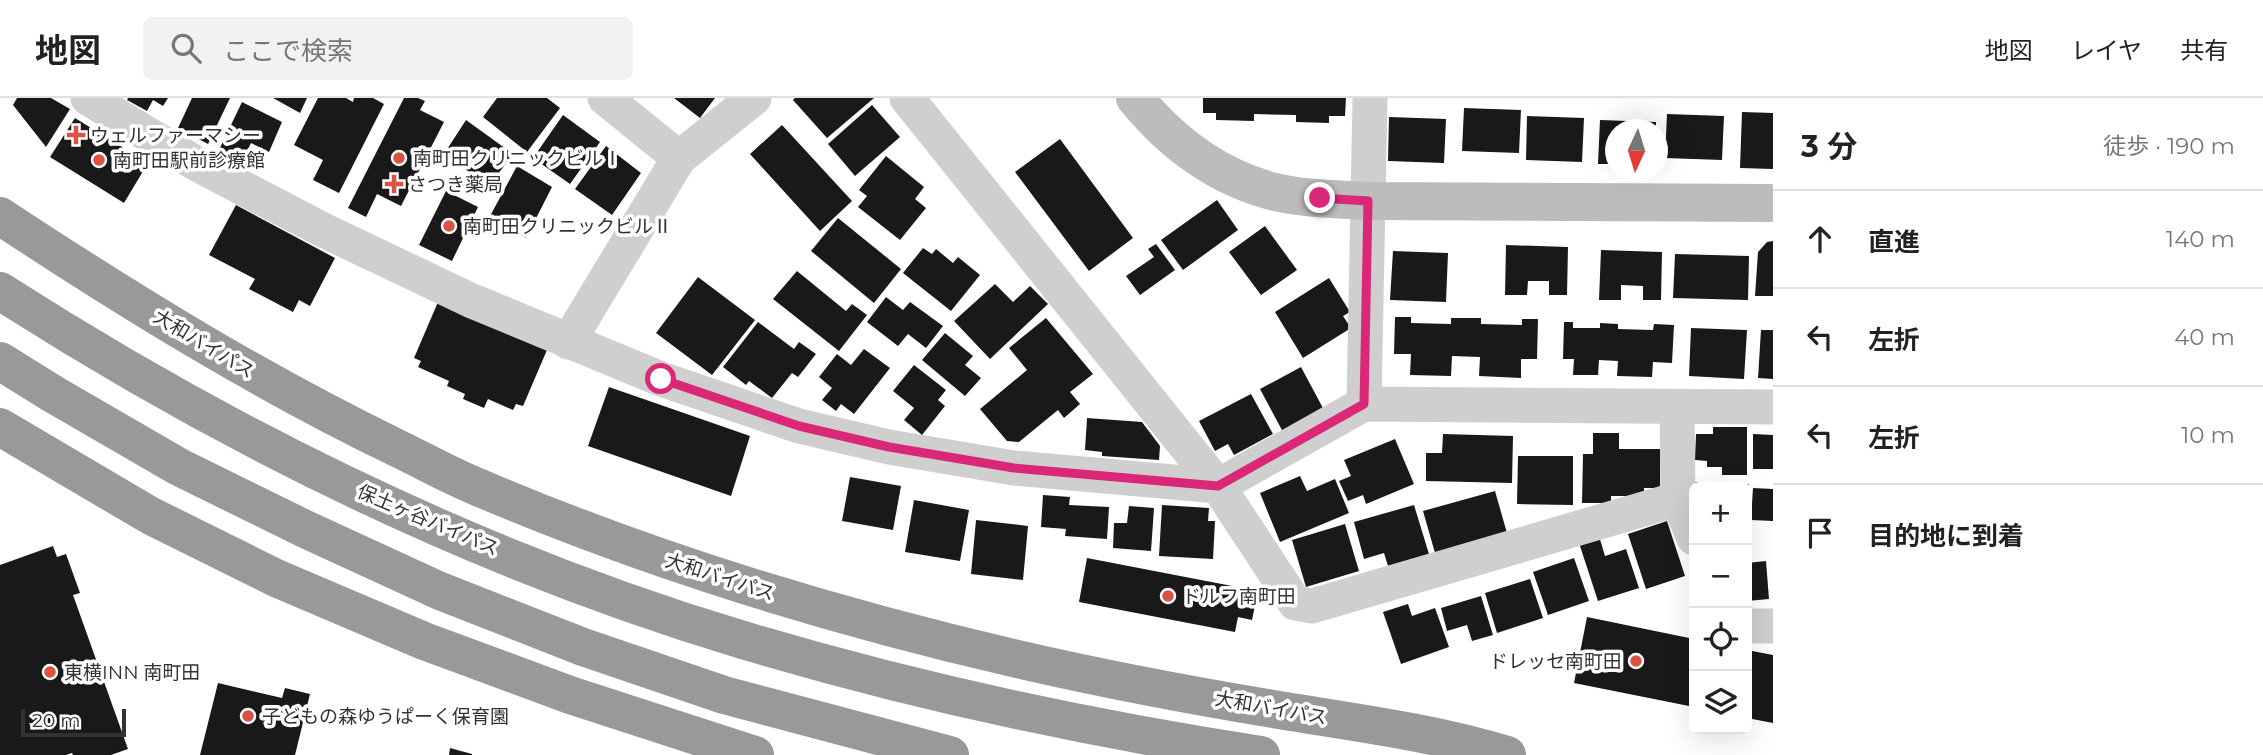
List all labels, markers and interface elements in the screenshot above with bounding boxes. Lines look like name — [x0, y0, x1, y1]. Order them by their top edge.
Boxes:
search box — [143, 17, 633, 80]
icon: search — [167, 29, 205, 67]
text: 地図 — [35, 30, 101, 70]
text: ここで検索 — [223, 35, 353, 67]
text: 地図 — [1985, 36, 2033, 65]
text: レイヤ — [2071, 36, 2142, 65]
text: 共有 — [2180, 36, 2228, 65]
north arrow — [1605, 119, 1668, 182]
place label: ウェルファーマシー — [90, 124, 261, 147]
marker: ウェルファーマシー — [68, 127, 84, 143]
text: 3 分 — [1801, 128, 1857, 165]
text: 徒歩 · 190 m — [2103, 132, 2235, 160]
place label: 南町田クリニックビルⅠ — [413, 147, 622, 170]
place label: 南町田駅前診療館 — [113, 149, 265, 172]
marker: 南町田クリニックビルⅠ — [391, 150, 407, 166]
marker: 南町田駅前診療館 — [91, 152, 107, 168]
place label: さつき薬局 — [408, 173, 503, 196]
marker: さつき薬局 — [386, 176, 402, 192]
route end — [1304, 182, 1335, 213]
place label: 南町田クリニックビルⅡ — [463, 215, 672, 238]
marker: 南町田クリニックビルⅡ — [441, 218, 457, 234]
icon: ahead — [1801, 220, 1839, 258]
text: 140 m — [2166, 225, 2235, 253]
text: 直進 — [1868, 226, 1920, 258]
street label: 大和バイパス — [149, 305, 259, 383]
icon: left — [1801, 318, 1839, 356]
text: 40 m — [2174, 323, 2235, 351]
text: 左折 — [1868, 324, 1920, 356]
route start — [645, 363, 676, 394]
icon: left — [1801, 416, 1839, 454]
text: 10 m — [2181, 421, 2235, 449]
text: 左折 — [1868, 422, 1920, 454]
street label: 保土ヶ谷バイパス — [354, 480, 502, 560]
map controls — [1689, 482, 1752, 734]
button: + — [1689, 482, 1752, 545]
icon: arrive — [1801, 514, 1839, 552]
text: 目的地に到着 — [1868, 520, 2024, 552]
button: − — [1689, 545, 1752, 608]
street label: 大和バイパス — [662, 549, 778, 605]
place label: ドルフ南町田 — [1182, 585, 1296, 608]
marker: ドルフ南町田 — [1160, 588, 1176, 604]
button: locate — [1689, 608, 1752, 671]
place label: ドレッセ南町田 — [1489, 650, 1622, 673]
marker: ドレッセ南町田 — [1628, 653, 1644, 669]
place label: 東横INN 南町田 — [64, 661, 201, 684]
marker: 東横INN 南町田 — [42, 664, 58, 680]
button: layers — [1689, 671, 1752, 734]
street label: 大和バイパス — [1213, 687, 1329, 729]
place label: 子どもの森ゆうぱーく保育園 — [262, 705, 509, 728]
scale bar — [21, 706, 126, 738]
marker: 子どもの森ゆうぱーく保育園 — [240, 708, 256, 724]
text: 20 m — [32, 709, 80, 732]

